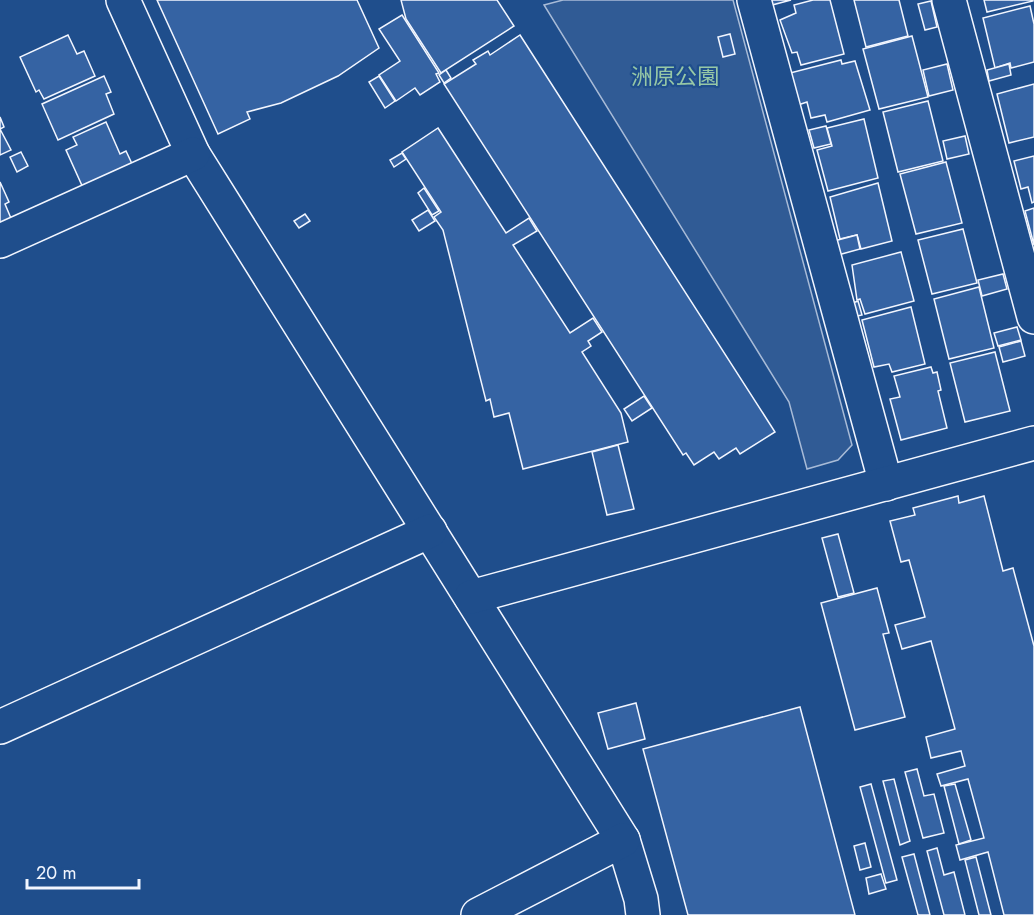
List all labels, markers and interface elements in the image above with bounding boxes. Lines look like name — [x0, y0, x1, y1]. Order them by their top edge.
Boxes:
park label: 洲原公園 — [631, 60, 719, 92]
scale bar — [27, 852, 140, 890]
text: 20 m — [36, 860, 76, 886]

